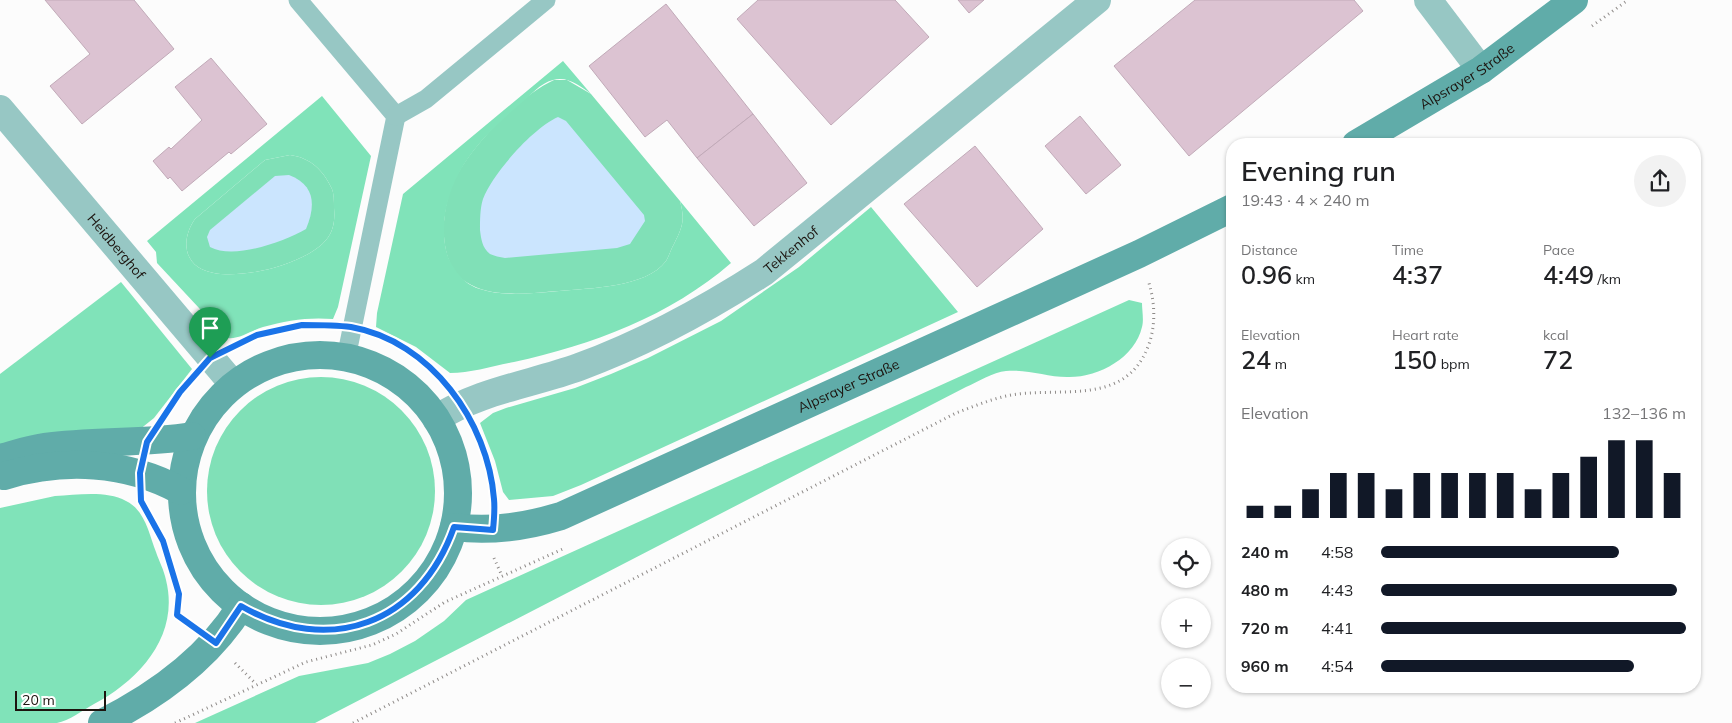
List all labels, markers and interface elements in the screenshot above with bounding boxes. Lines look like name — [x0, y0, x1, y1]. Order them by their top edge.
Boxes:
street label: Alpsrayer Straße — [1416, 39, 1518, 113]
text: Evening run — [1241, 153, 1396, 188]
button: share — [1634, 155, 1686, 207]
text: 19:43 · 4 × 240 m — [1241, 190, 1370, 210]
street label: Heidberghof — [83, 210, 149, 283]
street label: Tekkenhof — [760, 222, 822, 278]
text: Distance — [1241, 241, 1298, 259]
text: Time — [1392, 241, 1424, 259]
text: Pace — [1543, 241, 1575, 259]
text: 0.96 — [1241, 259, 1292, 290]
text: 4:37 — [1392, 259, 1443, 290]
text: 4:49 — [1543, 259, 1594, 290]
text: km — [1292, 270, 1315, 288]
text: /km — [1594, 270, 1621, 288]
pin — [189, 307, 231, 358]
icon: arrive — [196, 314, 224, 342]
text: Elevation — [1241, 326, 1300, 344]
text: Heart rate — [1392, 326, 1459, 344]
text: kcal — [1543, 326, 1569, 344]
text: 24 — [1241, 344, 1271, 375]
text: 150 — [1392, 344, 1437, 375]
text: 72 — [1543, 344, 1573, 375]
street label: Alpsrayer Straße — [795, 355, 902, 417]
text: m — [1271, 355, 1287, 373]
text: bpm — [1437, 355, 1470, 373]
text: Elevation — [1241, 403, 1309, 423]
text: 132–136 m — [1602, 403, 1686, 423]
map controls — [1161, 538, 1211, 708]
button: locate — [1161, 538, 1211, 588]
text: 240 m — [1241, 542, 1289, 562]
text: 4:58 — [1321, 542, 1353, 562]
text: 480 m — [1241, 580, 1289, 600]
text: 4:43 — [1321, 580, 1353, 600]
button: + — [1161, 598, 1211, 648]
text: 720 m — [1241, 618, 1289, 638]
text: 4:41 — [1321, 618, 1353, 638]
text: 960 m — [1241, 656, 1289, 676]
text: 4:54 — [1321, 656, 1353, 676]
button: − — [1161, 658, 1211, 708]
scale bar — [15, 688, 106, 711]
text: 20 m — [22, 691, 55, 709]

